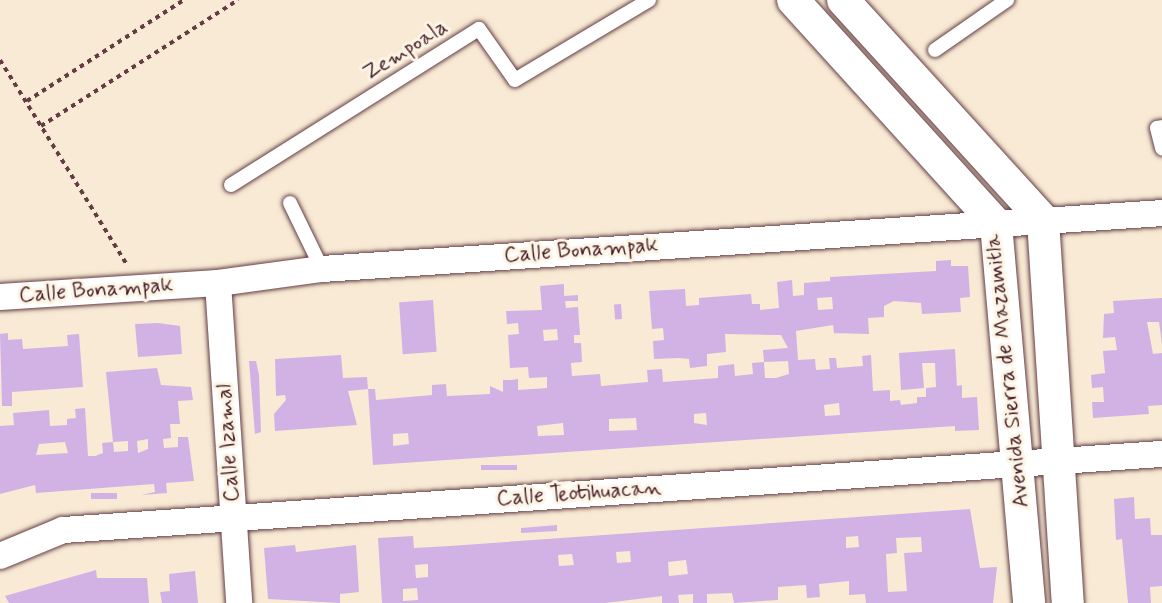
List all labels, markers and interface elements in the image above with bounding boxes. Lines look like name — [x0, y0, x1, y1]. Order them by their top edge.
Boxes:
street label: Zempoala — [359, 15, 453, 87]
street label: Avenida Sierra de Mazamitla — [980, 229, 1036, 513]
street label: Calle Bonampak — [502, 232, 660, 270]
street label: Calle Bonampak — [17, 272, 175, 310]
street label: Calle Izamal — [211, 380, 247, 506]
street label: Calle Teotihuacan — [496, 475, 662, 513]

